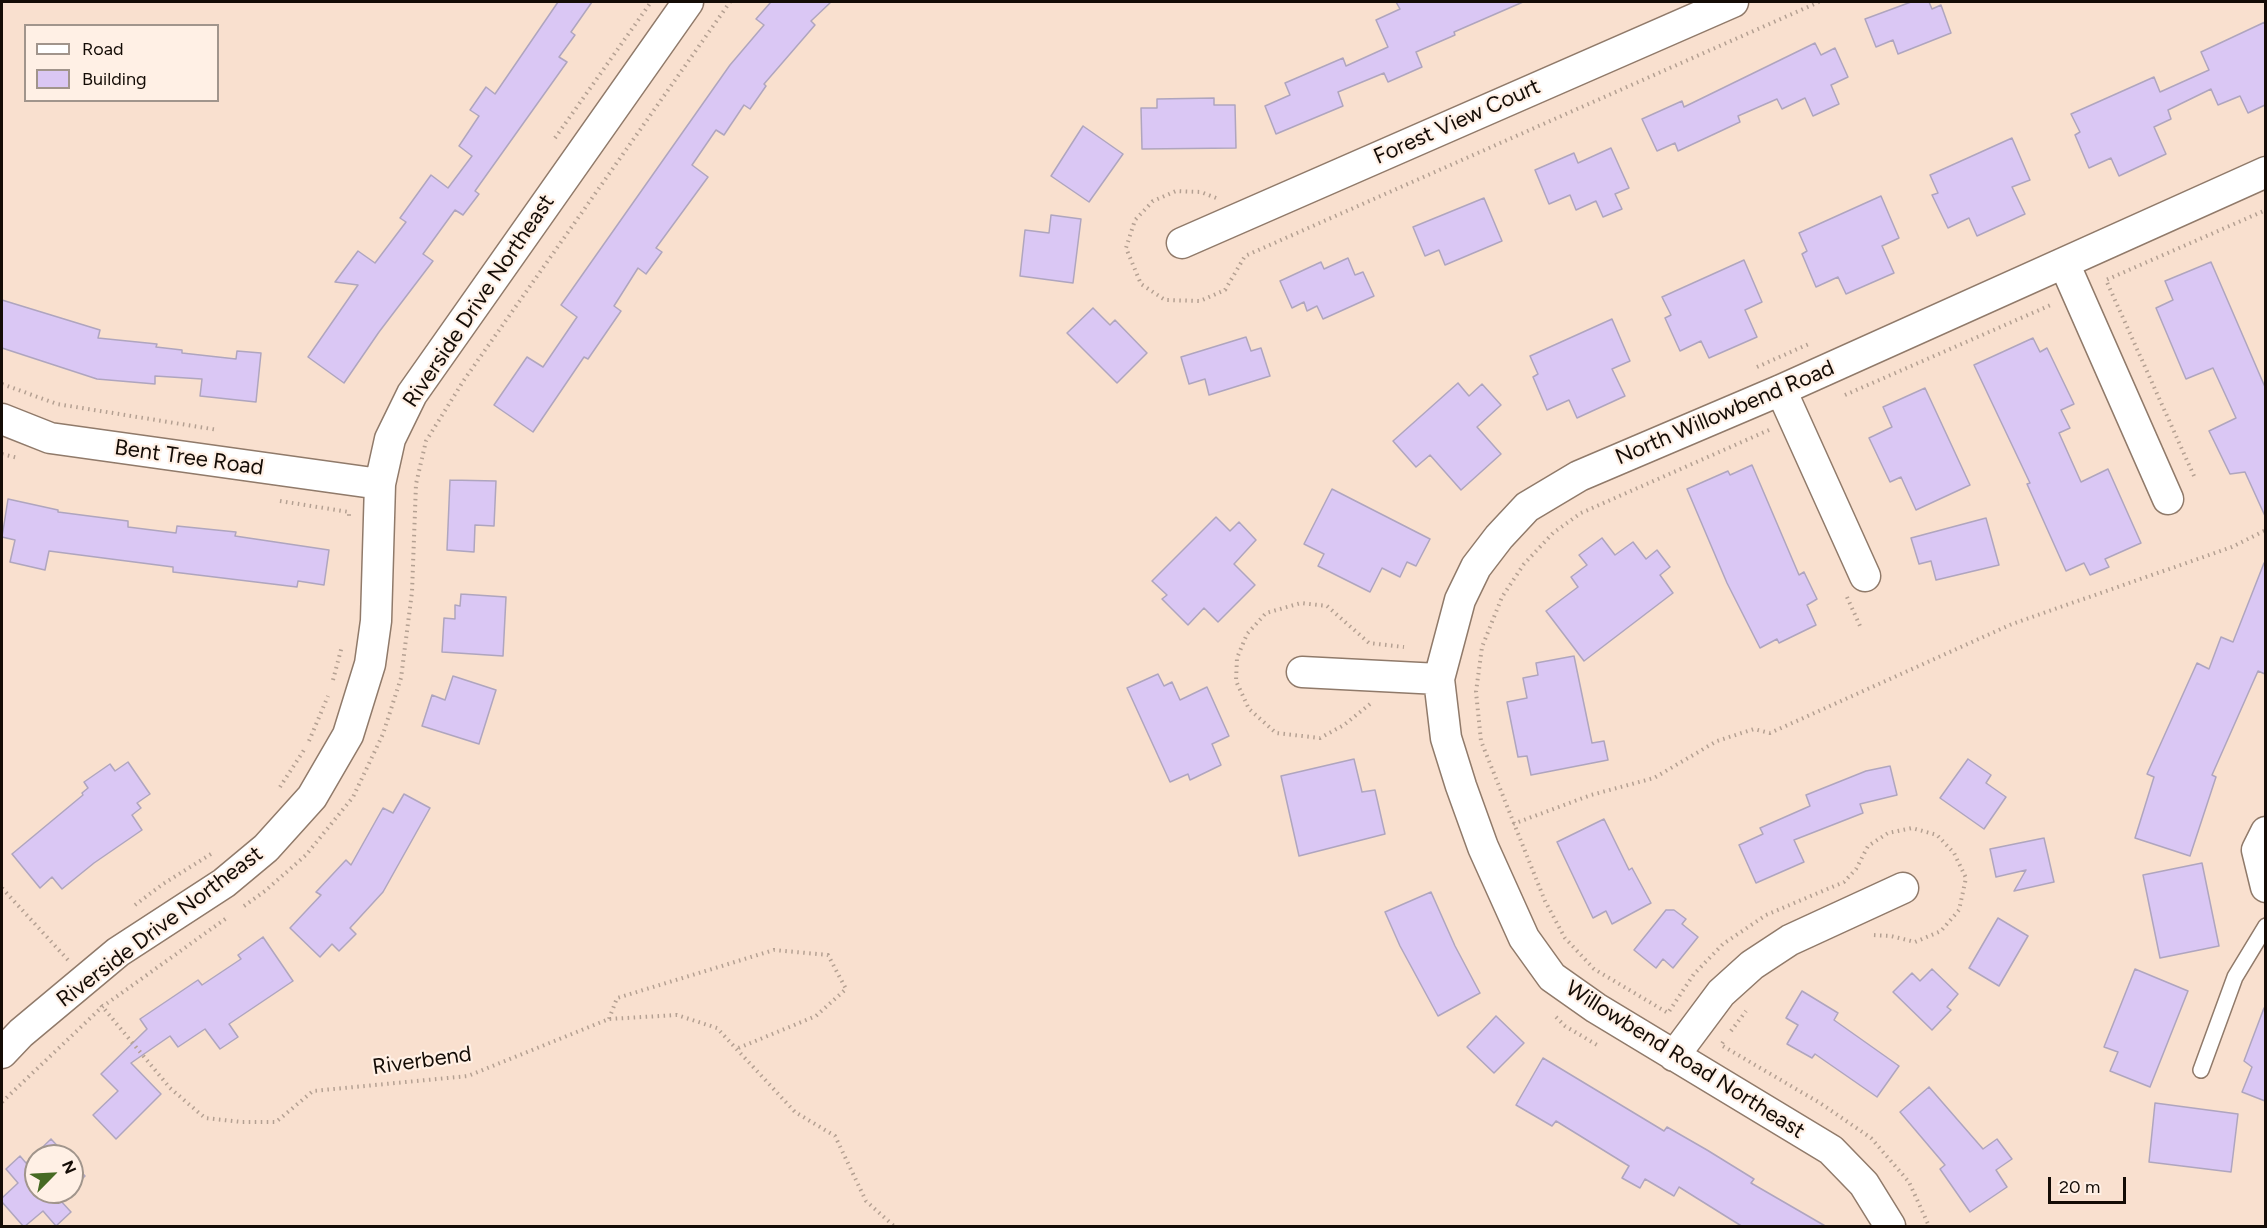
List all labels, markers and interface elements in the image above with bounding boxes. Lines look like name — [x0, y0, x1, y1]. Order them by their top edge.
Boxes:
legend — [24, 24, 219, 102]
text: Road — [82, 38, 123, 60]
text: Building — [82, 68, 147, 90]
street label: Forest View Court — [1370, 73, 1544, 171]
street label: Riverside Drive Northeast — [398, 190, 560, 412]
street label: North Willowbend Road — [1612, 355, 1838, 471]
street label: Bent Tree Road — [113, 434, 265, 482]
street label: Riverside Drive Northeast — [52, 841, 268, 1013]
street label: Willowbend Road Northeast — [1561, 975, 1809, 1145]
street label: Riverbend — [371, 1041, 473, 1081]
north arrow — [24, 1144, 84, 1204]
text: N — [58, 1158, 80, 1177]
scale bar — [2051, 1165, 2129, 1203]
text: 20 m — [2059, 1176, 2100, 1198]

